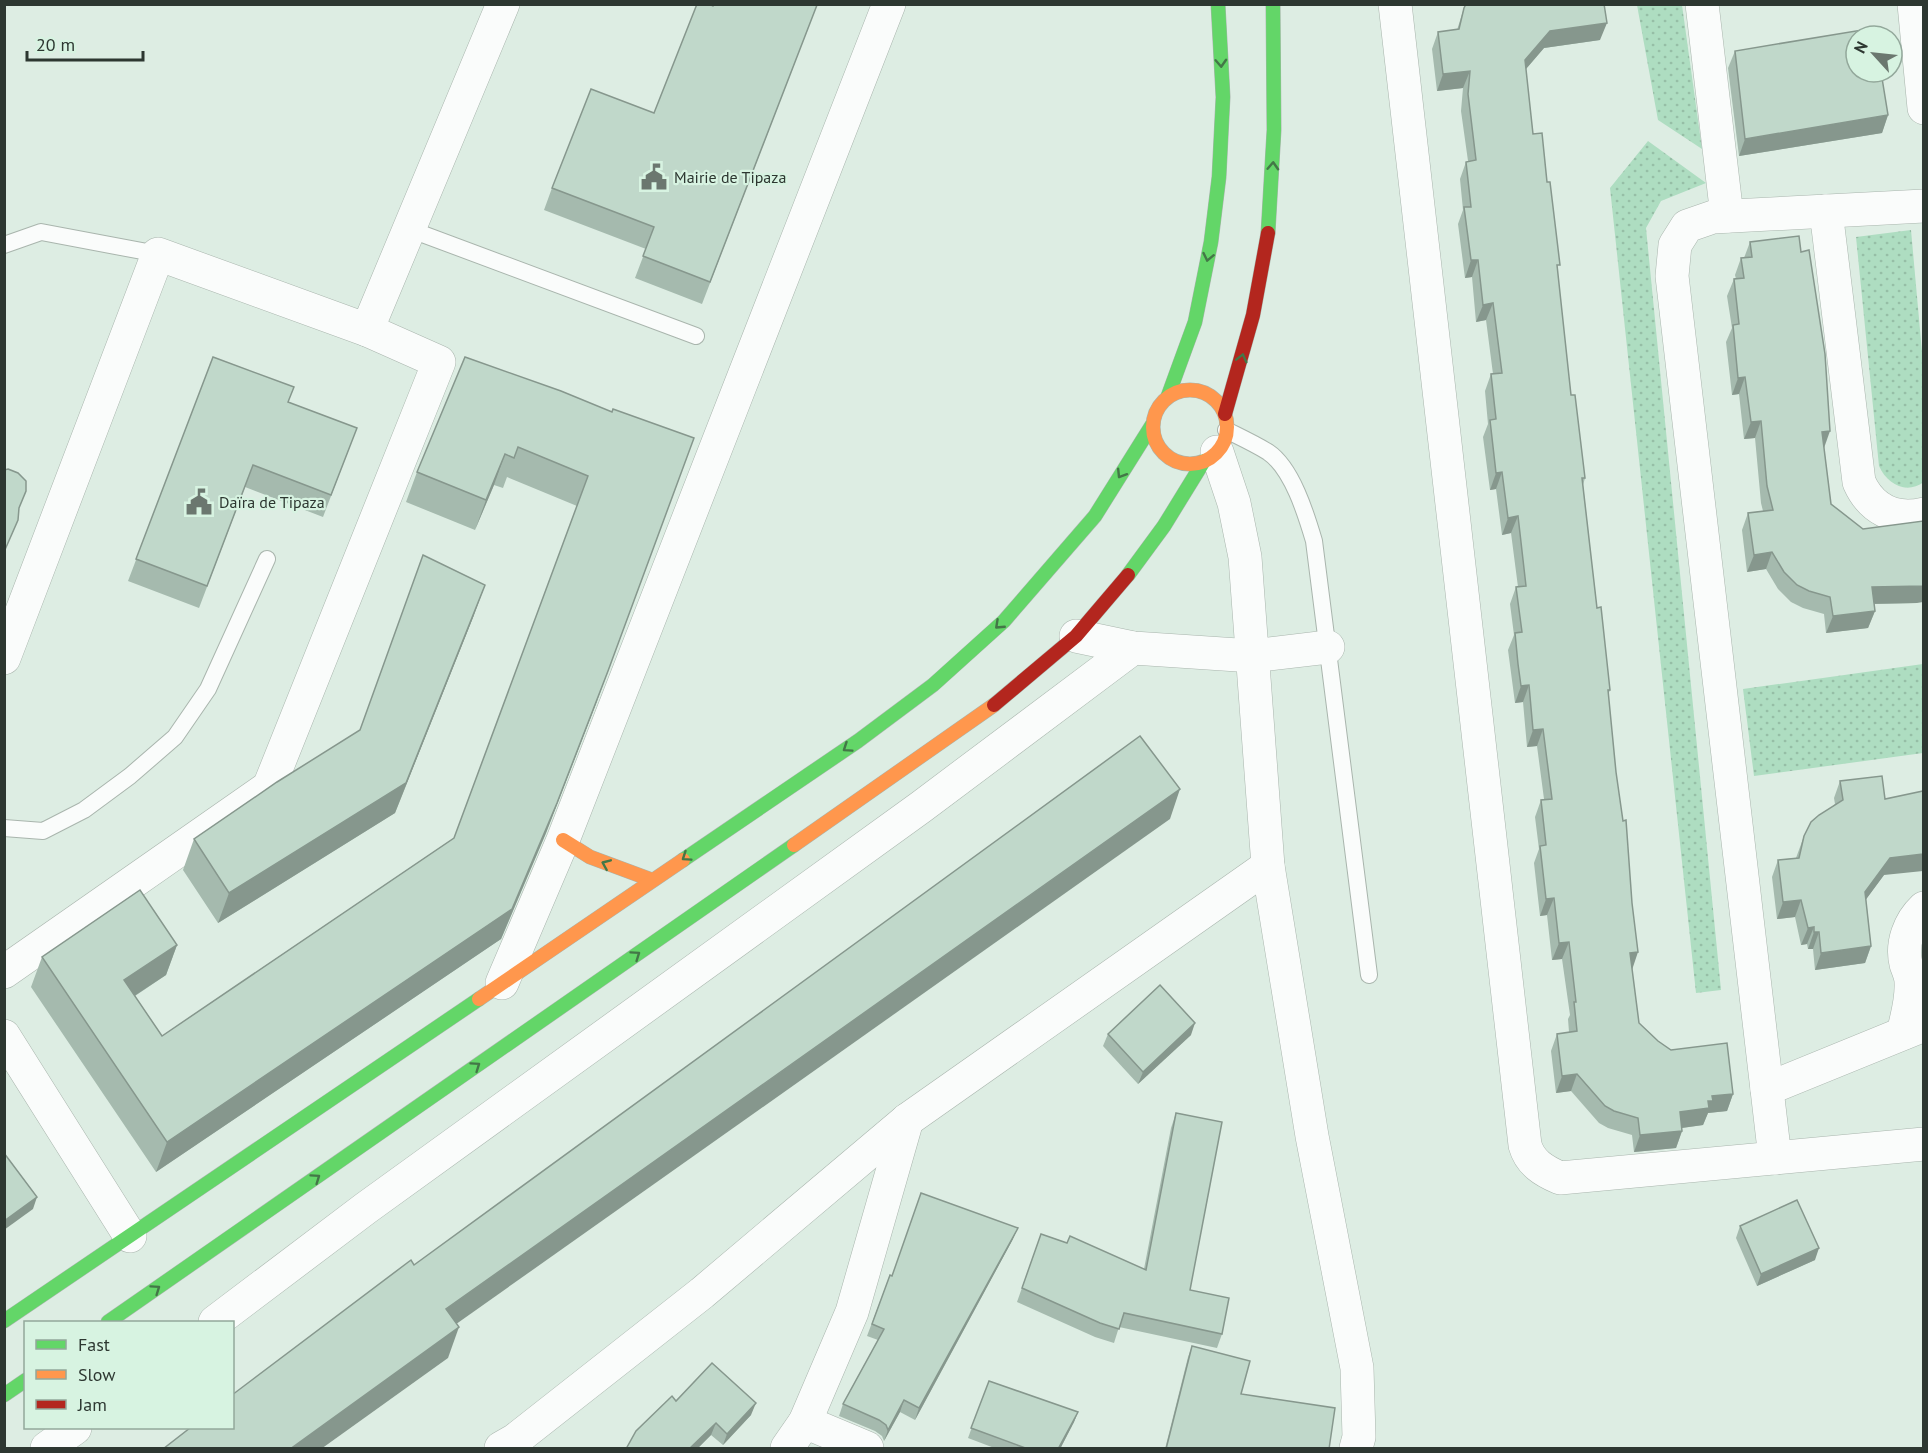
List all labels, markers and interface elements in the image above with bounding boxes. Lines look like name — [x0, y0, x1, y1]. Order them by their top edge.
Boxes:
scale bar — [27, 24, 142, 62]
north arrow — [1844, 24, 1904, 84]
text: 20 m — [36, 33, 75, 56]
text: N — [1849, 38, 1872, 56]
one-way arrow — [1215, 58, 1228, 67]
public building icon: Mairie de Tipaza — [639, 162, 669, 192]
one-way arrow — [1267, 162, 1280, 171]
place label: Mairie de Tipaza — [674, 167, 786, 187]
one-way arrow — [1202, 252, 1215, 262]
one-way arrow — [1234, 353, 1247, 363]
one-way arrow — [1117, 468, 1129, 478]
public building icon: Daïra de Tipaza — [184, 487, 214, 517]
place label: Daïra de Tipaza — [219, 492, 325, 512]
one-way arrow — [995, 618, 1005, 629]
one-way arrow — [843, 740, 854, 751]
one-way arrow — [682, 850, 693, 861]
one-way arrow — [602, 859, 613, 871]
one-way arrow — [630, 951, 641, 962]
one-way arrow — [470, 1062, 481, 1073]
one-way arrow — [310, 1174, 321, 1185]
one-way arrow — [150, 1285, 161, 1296]
legend — [24, 1321, 234, 1429]
text: Fast — [78, 1333, 110, 1356]
text: Slow — [78, 1363, 116, 1386]
text: Jam — [77, 1393, 107, 1416]

